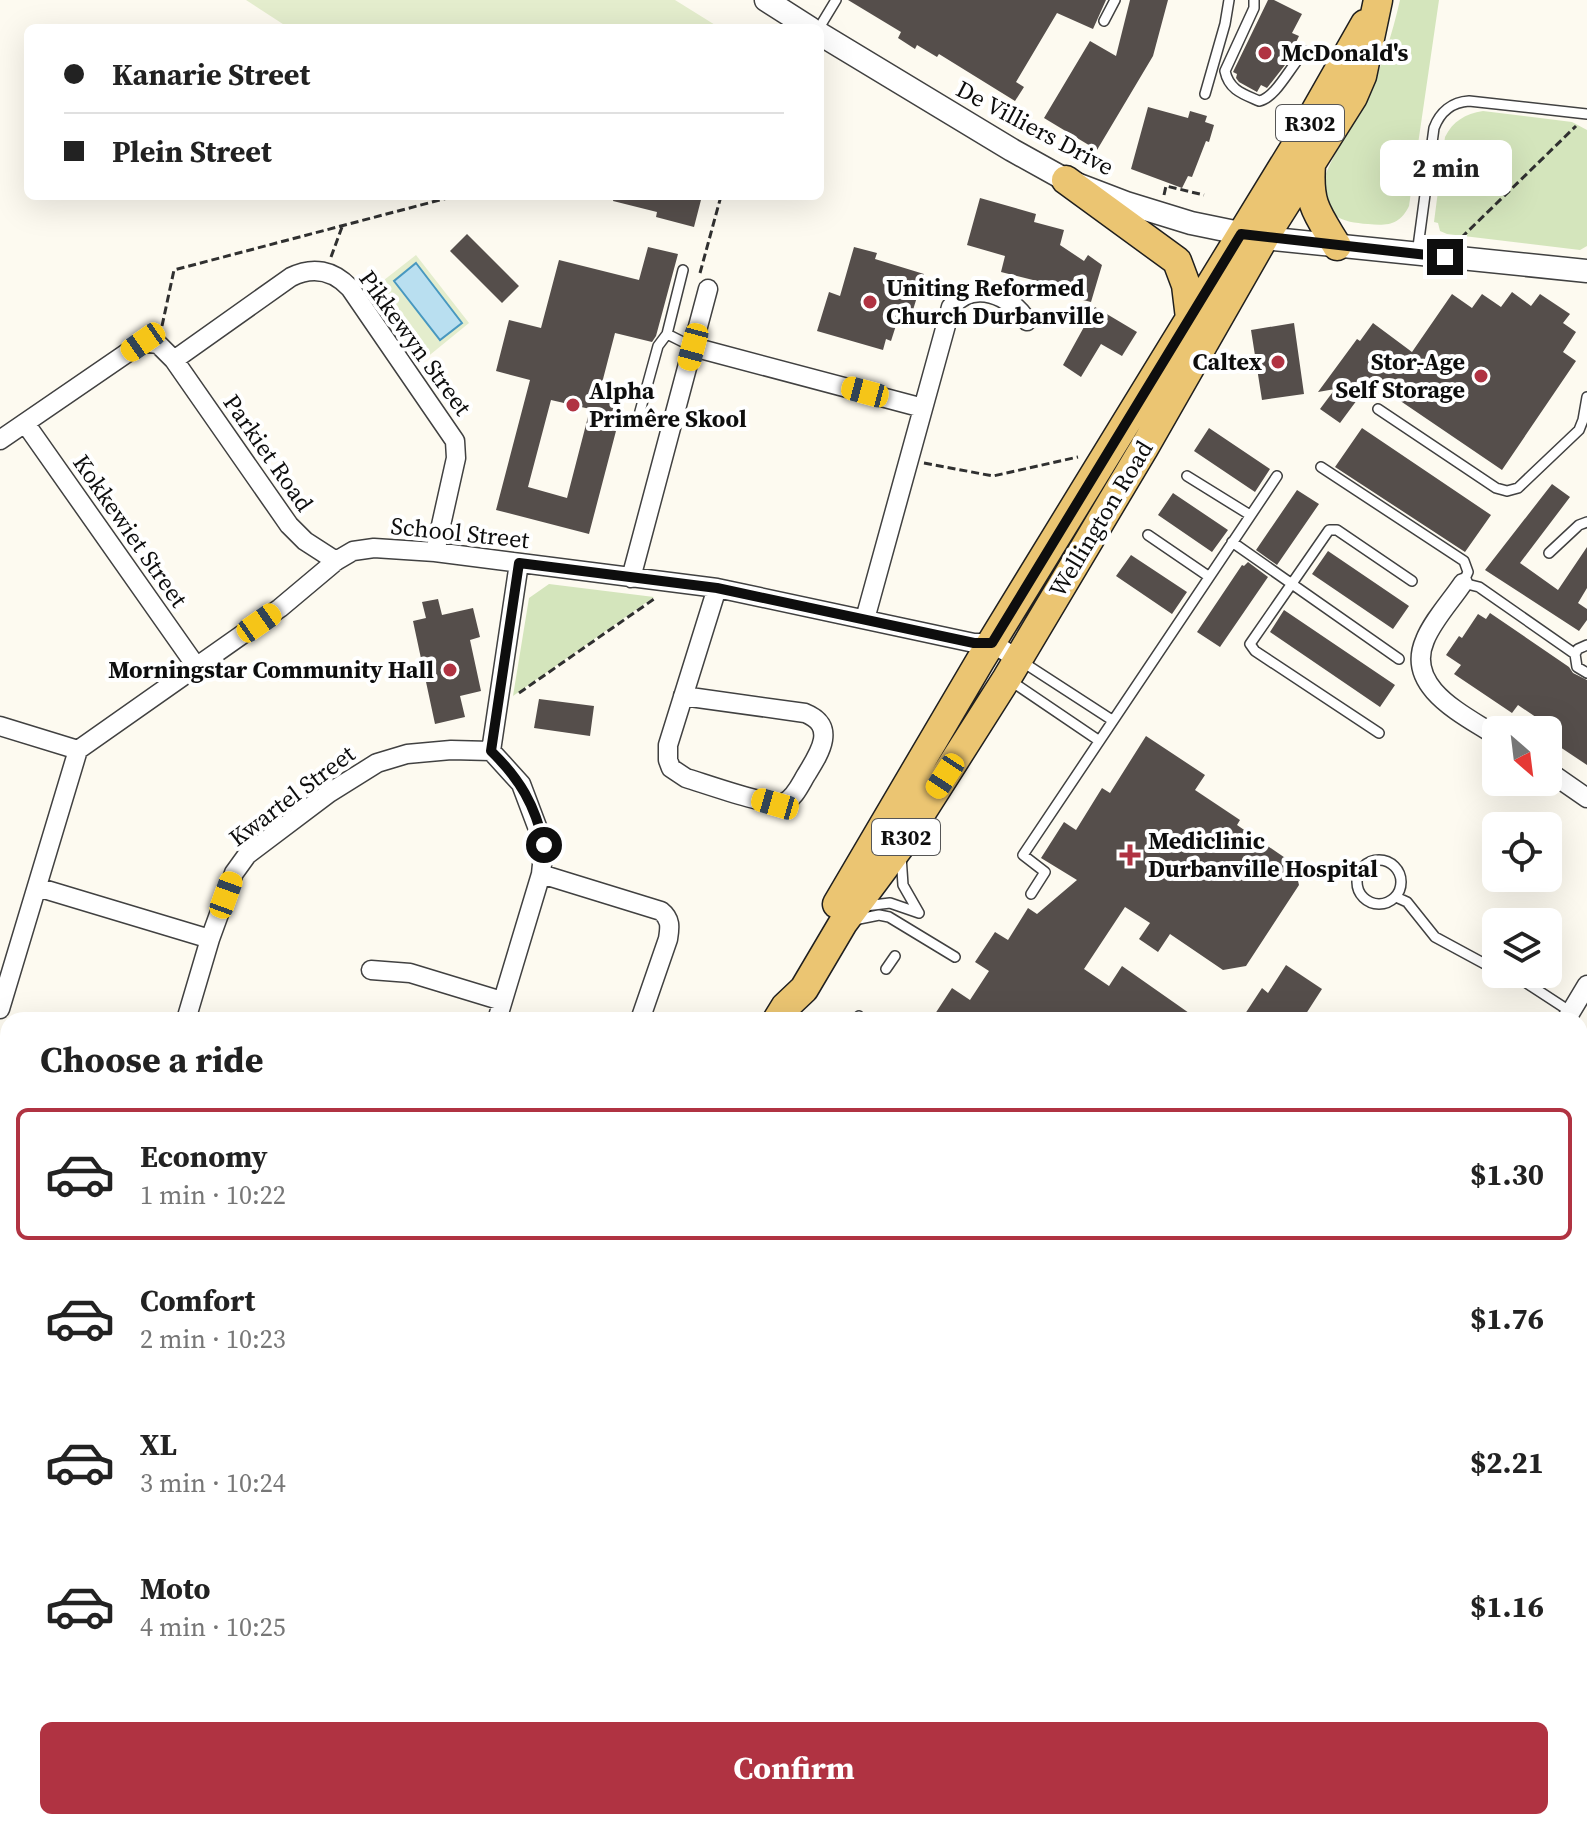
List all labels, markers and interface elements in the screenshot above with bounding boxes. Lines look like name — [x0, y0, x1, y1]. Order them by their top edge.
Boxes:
place label: McDonald's — [1281, 36, 1409, 69]
marker: McDonald's — [1256, 44, 1274, 62]
text: Kanarie Street — [112, 54, 310, 95]
street label: De Villiers Drive — [951, 72, 1120, 183]
road number: R302 — [1276, 105, 1344, 141]
text: Plein Street — [112, 131, 272, 172]
callout: 2 min — [1379, 141, 1511, 197]
text: 2 min — [1412, 150, 1480, 186]
route end — [1427, 239, 1463, 275]
street label: Pikkewyn Street — [351, 263, 480, 422]
place label: Uniting Reformed Church Durbanville — [886, 271, 1104, 332]
marker: Uniting Reformed Church Durbanville — [861, 293, 879, 311]
car — [116, 318, 170, 366]
car — [675, 321, 711, 373]
place label: Caltex — [1192, 345, 1263, 378]
place label: Stor-Age Self Storage — [1335, 345, 1465, 406]
marker: Caltex — [1269, 353, 1287, 371]
marker: Stor-Age Self Storage — [1472, 367, 1490, 385]
place label: Alpha Primêre Skool — [589, 374, 747, 435]
car — [839, 374, 891, 410]
street label: Parkiet Road — [216, 387, 321, 518]
marker: Alpha Primêre Skool — [564, 396, 582, 414]
street label: Wellington Road — [1041, 434, 1161, 603]
street label: Kokkewiet Street — [65, 448, 195, 614]
street label: School Street — [389, 509, 531, 556]
car — [232, 599, 286, 647]
place label: Morningstar Community Hall — [108, 653, 434, 686]
marker: Morningstar Community Hall — [441, 661, 459, 679]
north arrow — [1482, 716, 1562, 796]
map controls — [1482, 716, 1562, 988]
street label: Kwartel Street — [222, 737, 362, 854]
car — [922, 749, 968, 803]
car — [749, 786, 801, 822]
button: locate — [1482, 812, 1562, 892]
road number: R302 — [872, 819, 940, 855]
place label: Mediclinic Durbanville Hospital — [1148, 824, 1378, 885]
route start — [526, 827, 562, 863]
marker: Mediclinic Durbanville Hospital — [1119, 844, 1141, 866]
car — [207, 868, 245, 922]
button: layers — [1482, 908, 1562, 988]
text: Choose a ride — [40, 1035, 263, 1084]
text: Economy — [140, 1136, 268, 1177]
icon: car — [44, 1138, 116, 1210]
text: $1.30 — [1470, 1154, 1544, 1195]
text: 1 min · 10:22 — [140, 1177, 286, 1213]
text: Comfort — [140, 1280, 255, 1321]
icon: car — [44, 1282, 116, 1354]
text: $1.76 — [1470, 1298, 1544, 1339]
text: 2 min · 10:23 — [140, 1321, 286, 1357]
text: XL — [140, 1424, 177, 1465]
icon: car — [44, 1426, 116, 1498]
text: $2.21 — [1470, 1442, 1544, 1483]
text: 3 min · 10:24 — [140, 1465, 286, 1501]
text: Moto — [140, 1568, 211, 1609]
icon: car — [44, 1570, 116, 1642]
text: $1.16 — [1470, 1586, 1544, 1627]
text: 4 min · 10:25 — [140, 1609, 286, 1645]
button: Confirm — [40, 1722, 1548, 1814]

